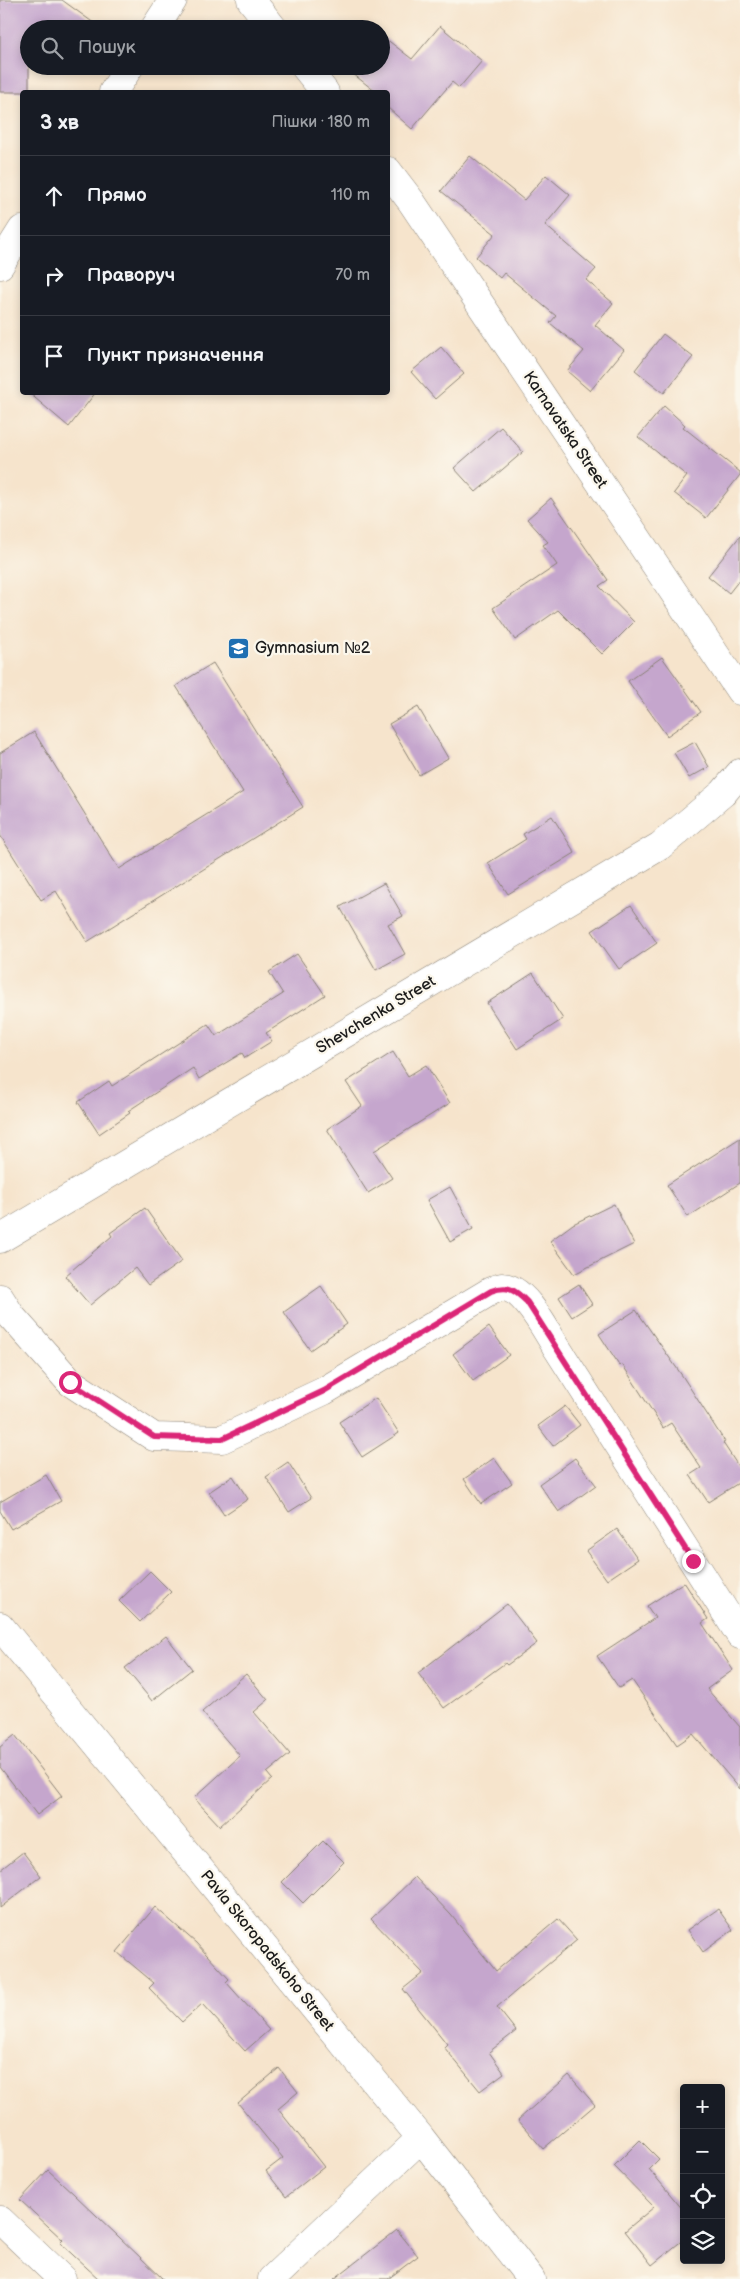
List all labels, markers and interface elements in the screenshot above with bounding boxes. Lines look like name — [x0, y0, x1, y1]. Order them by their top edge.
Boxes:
search box — [20, 20, 390, 75]
icon: search — [38, 34, 66, 62]
text: Пошук — [78, 36, 136, 59]
text: 3 хв — [40, 110, 79, 135]
text: Пішки · 180 m — [271, 113, 370, 132]
icon: ahead — [40, 182, 68, 210]
text: Прямо — [87, 184, 147, 207]
text: 110 m — [331, 186, 370, 205]
icon: right — [40, 262, 68, 290]
text: Праворуч — [87, 264, 175, 287]
text: 70 m — [335, 266, 370, 285]
icon: arrive — [40, 342, 68, 370]
text: Пункт призначення — [87, 344, 264, 367]
street label: Karnavatska Street — [519, 368, 611, 492]
school or university icon: Gymnasium №2 — [227, 636, 251, 660]
place label: Gymnasium №2 — [255, 639, 371, 658]
street label: Shevchenka Street — [313, 972, 439, 1058]
route start — [59, 1371, 82, 1394]
route end — [682, 1550, 705, 1573]
street label: Pavla Skoropadskoho Street — [196, 1867, 338, 2035]
map controls — [680, 2084, 725, 2264]
button: + — [680, 2084, 725, 2129]
button: − — [680, 2129, 725, 2174]
button: locate — [680, 2174, 725, 2219]
button: layers — [680, 2219, 725, 2264]

